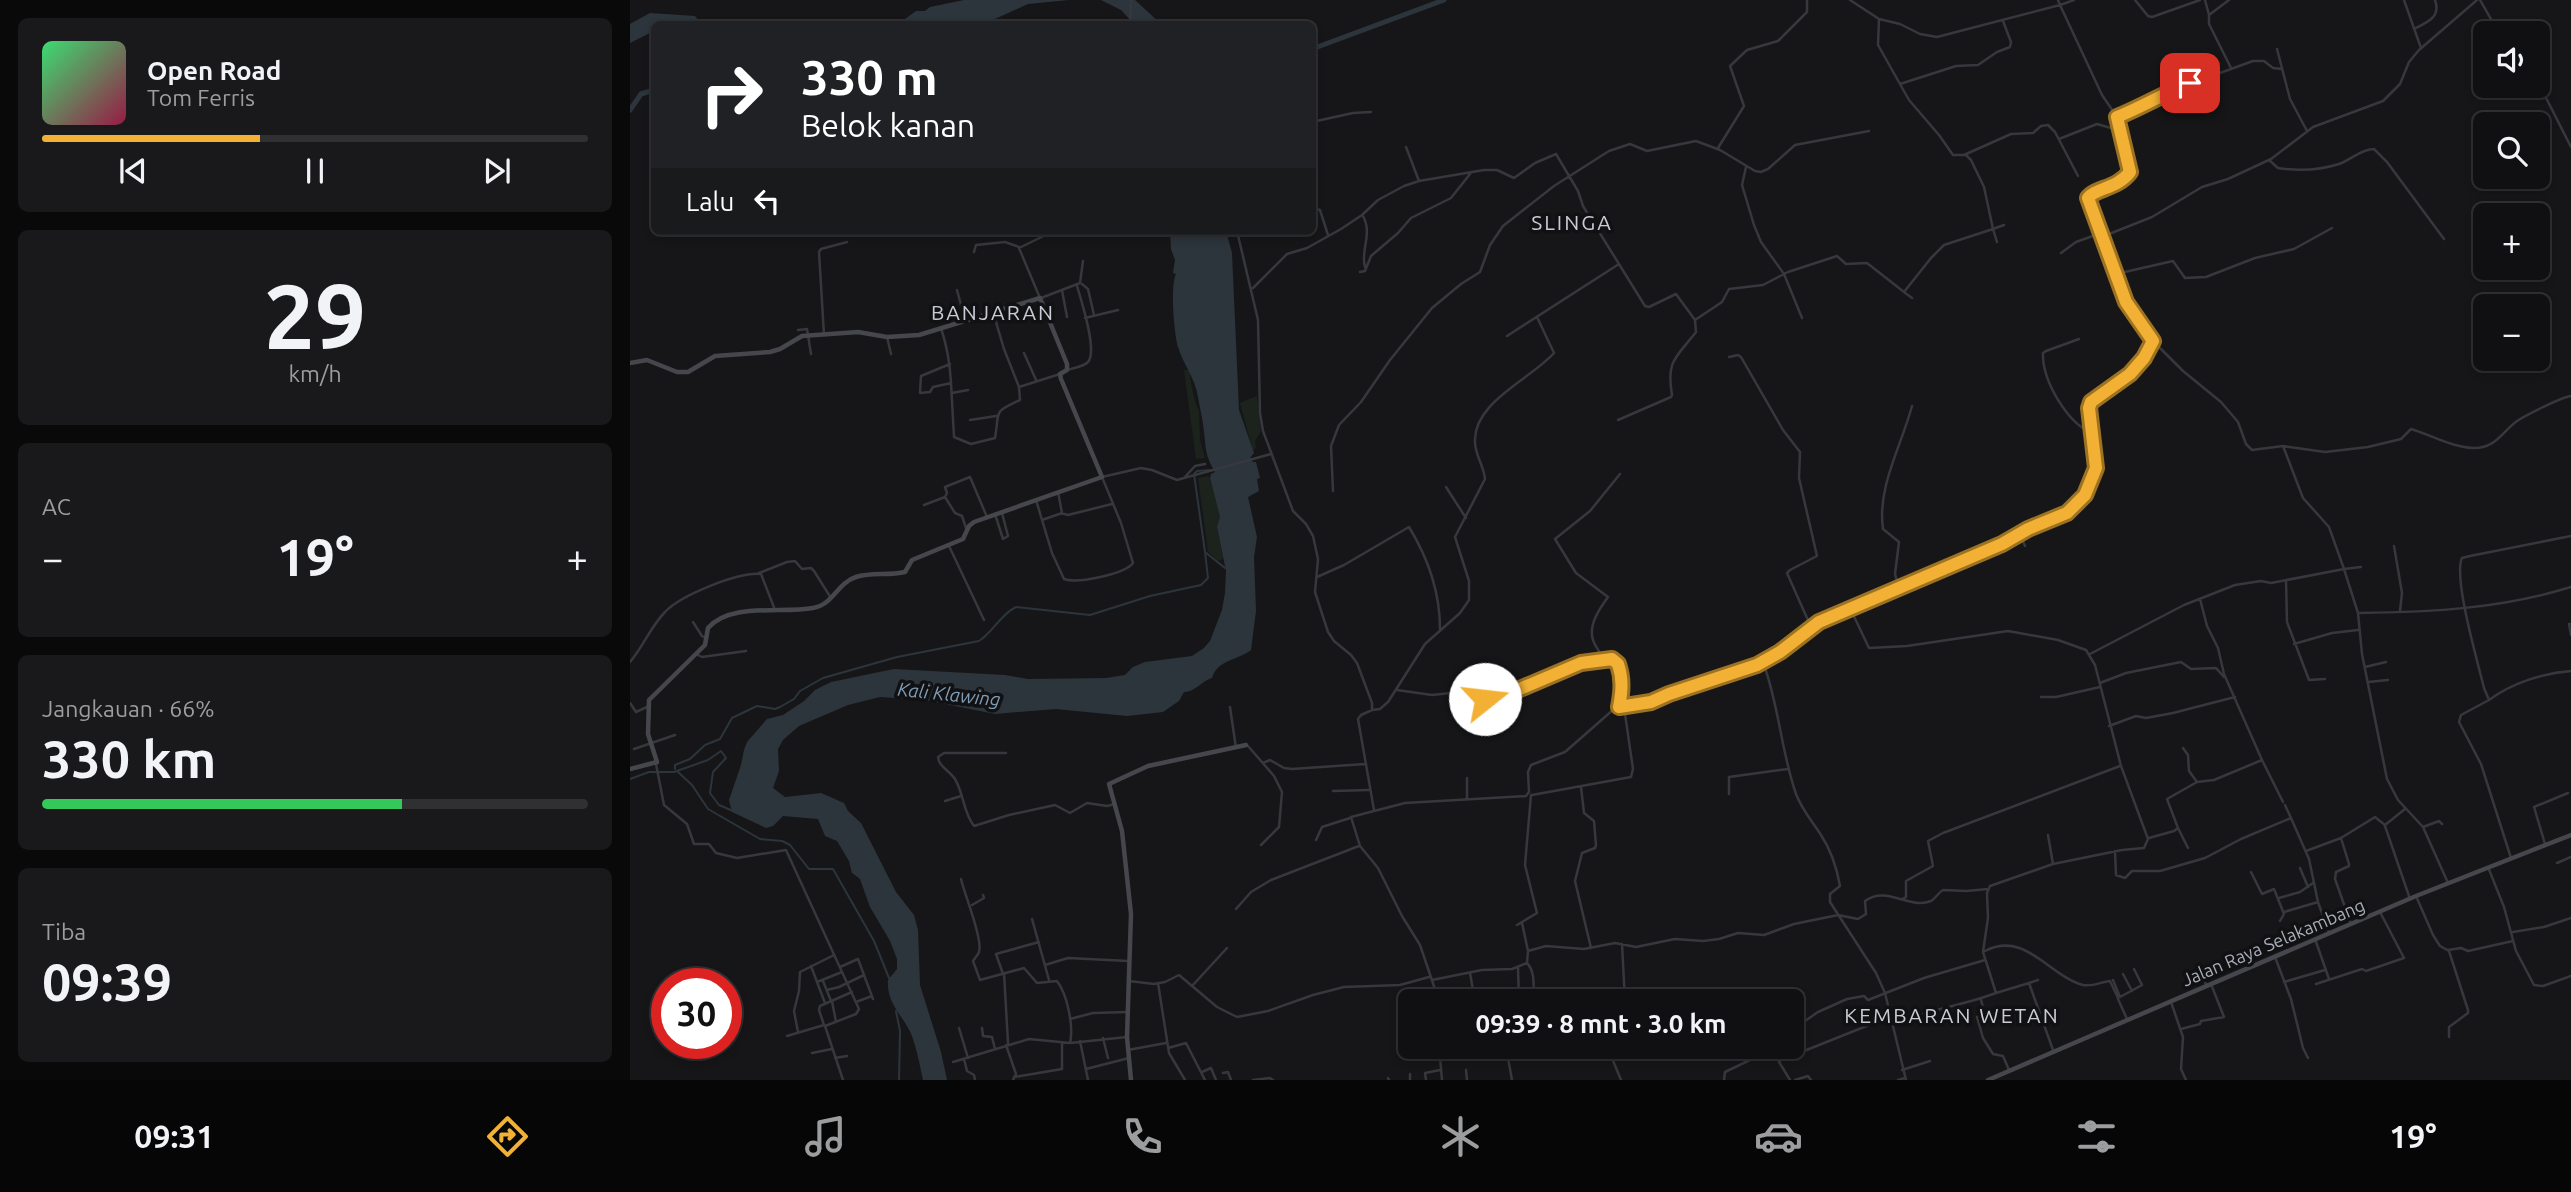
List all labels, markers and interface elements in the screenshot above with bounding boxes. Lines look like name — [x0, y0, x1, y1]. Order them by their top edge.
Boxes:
map controls — [2473, 21, 2550, 371]
button: sound — [2473, 21, 2550, 98]
icon: right — [686, 49, 777, 140]
text: 330 m — [801, 49, 938, 104]
pin — [2160, 53, 2220, 113]
text: Open Road — [147, 56, 281, 85]
icon: arrive — [2171, 64, 2209, 102]
text: Tom Ferris — [147, 85, 255, 110]
text: Belok kanan — [801, 107, 975, 143]
button: search — [2473, 112, 2550, 189]
icon: previous — [114, 152, 152, 190]
icon: pause — [296, 152, 334, 190]
icon: next — [478, 152, 516, 190]
icon: left — [748, 182, 786, 220]
text: Lalu — [686, 187, 734, 216]
button: + — [2473, 203, 2550, 280]
district label: SLINGA — [1531, 210, 1613, 234]
text: 29 — [264, 264, 366, 366]
button: − — [2473, 294, 2550, 371]
district label: BANJARAN — [931, 300, 1055, 324]
text: km/h — [288, 361, 342, 386]
text: AC — [42, 494, 71, 519]
text: 19° — [276, 528, 354, 586]
text: − — [42, 537, 63, 579]
text: + — [567, 537, 588, 579]
position arrow — [1448, 662, 1522, 736]
water label: Kali Klawing — [896, 678, 1002, 710]
text: Jangkauan · 66% — [42, 696, 214, 721]
text: 330 km — [42, 730, 216, 788]
street label: Jalan Raya Selakambang — [2179, 894, 2367, 990]
text: Tiba — [42, 919, 86, 944]
text: 09:39 — [42, 953, 172, 1011]
speed limit sign: 30 — [651, 968, 742, 1059]
district label: KEMBARAN WETAN — [1844, 1003, 2060, 1027]
text: 09:39 · 8 mnt · 3.0 km — [1475, 1009, 1727, 1038]
icon: directions — [483, 1112, 532, 1161]
icon: music — [801, 1112, 850, 1161]
icon: phone — [1118, 1112, 1167, 1161]
icon: climate — [1436, 1112, 1485, 1161]
icon: car — [1754, 1112, 1803, 1161]
icon: filters — [2072, 1112, 2121, 1161]
text: 09:31 — [134, 1118, 214, 1154]
text: 19° — [2389, 1118, 2437, 1154]

